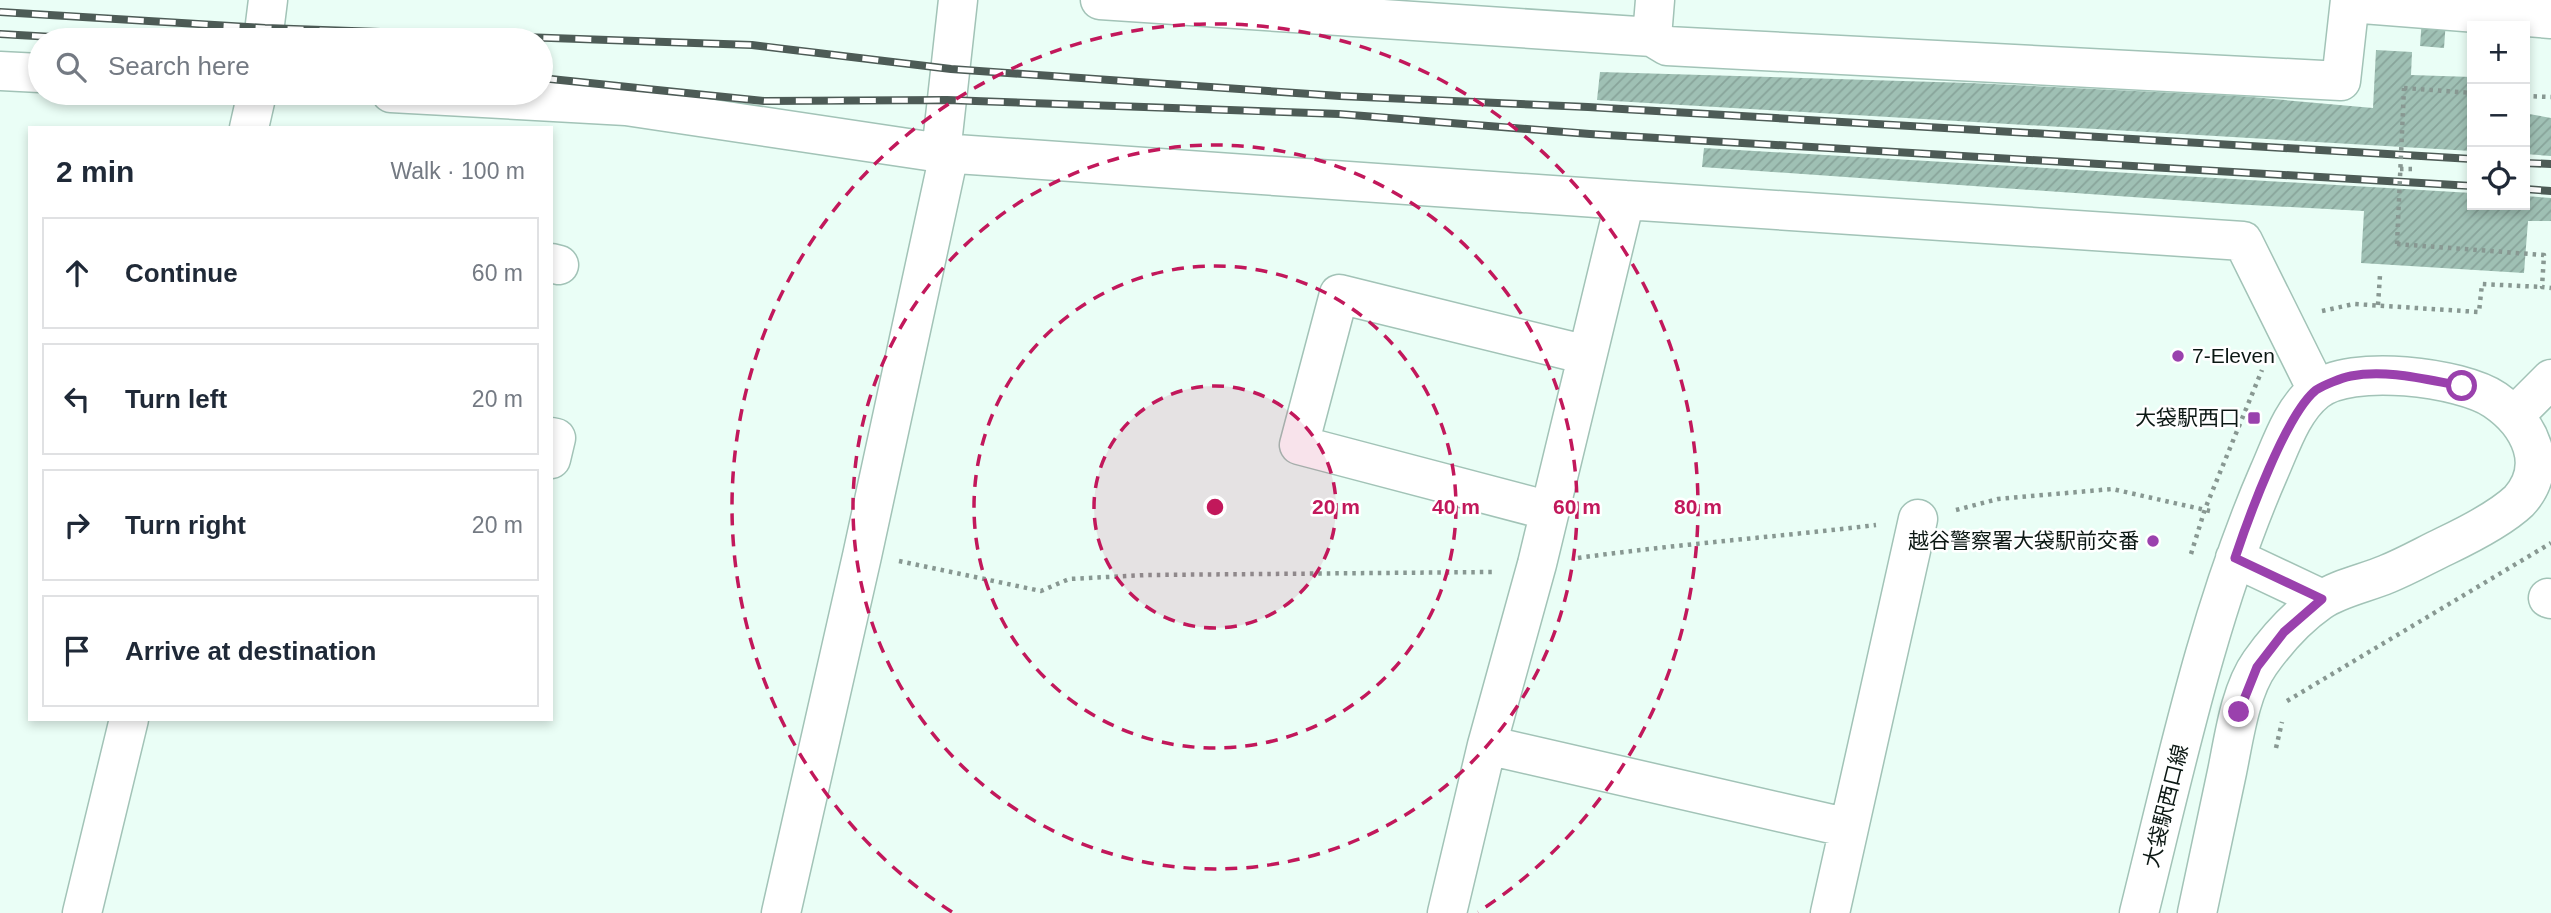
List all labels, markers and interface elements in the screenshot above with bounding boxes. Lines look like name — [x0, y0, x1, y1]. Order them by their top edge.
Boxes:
map controls — [2467, 21, 2530, 210]
button: + — [2467, 21, 2530, 84]
search box — [28, 28, 553, 105]
icon: search — [52, 48, 90, 86]
text: Search here — [108, 51, 250, 81]
button: − — [2467, 84, 2530, 147]
button: locate — [2467, 147, 2530, 210]
text: 2 min — [56, 155, 134, 188]
text: Walk · 100 m — [390, 158, 525, 184]
icon: ahead — [58, 254, 96, 292]
text: Continue — [125, 258, 238, 288]
text: 60 m — [472, 260, 523, 286]
place label: 7-Eleven — [2192, 344, 2275, 367]
marker: 7-Eleven — [2170, 348, 2186, 364]
route start — [2446, 370, 2477, 401]
icon: left — [58, 380, 96, 418]
text: Turn left — [125, 384, 227, 414]
text: 20 m — [472, 386, 523, 412]
place label: 大袋駅西口 — [2135, 406, 2240, 429]
marker: 大袋駅西口 — [2246, 410, 2262, 426]
centre of rings — [1203, 495, 1227, 519]
text: 20 m — [1312, 495, 1360, 518]
text: 40 m — [1432, 495, 1480, 518]
text: 60 m — [1553, 495, 1601, 518]
text: 80 m — [1674, 495, 1722, 518]
icon: right — [58, 506, 96, 544]
text: Turn right — [125, 510, 246, 540]
text: 20 m — [472, 512, 523, 538]
place label: 越谷警察署大袋駅前交番 — [1908, 529, 2139, 552]
marker: 越谷警察署大袋駅前交番 — [2145, 533, 2161, 549]
icon: arrive — [58, 632, 96, 670]
text: Arrive at destination — [125, 636, 376, 666]
route end — [2223, 696, 2254, 727]
street label: 大袋駅西口線 — [2139, 742, 2192, 870]

